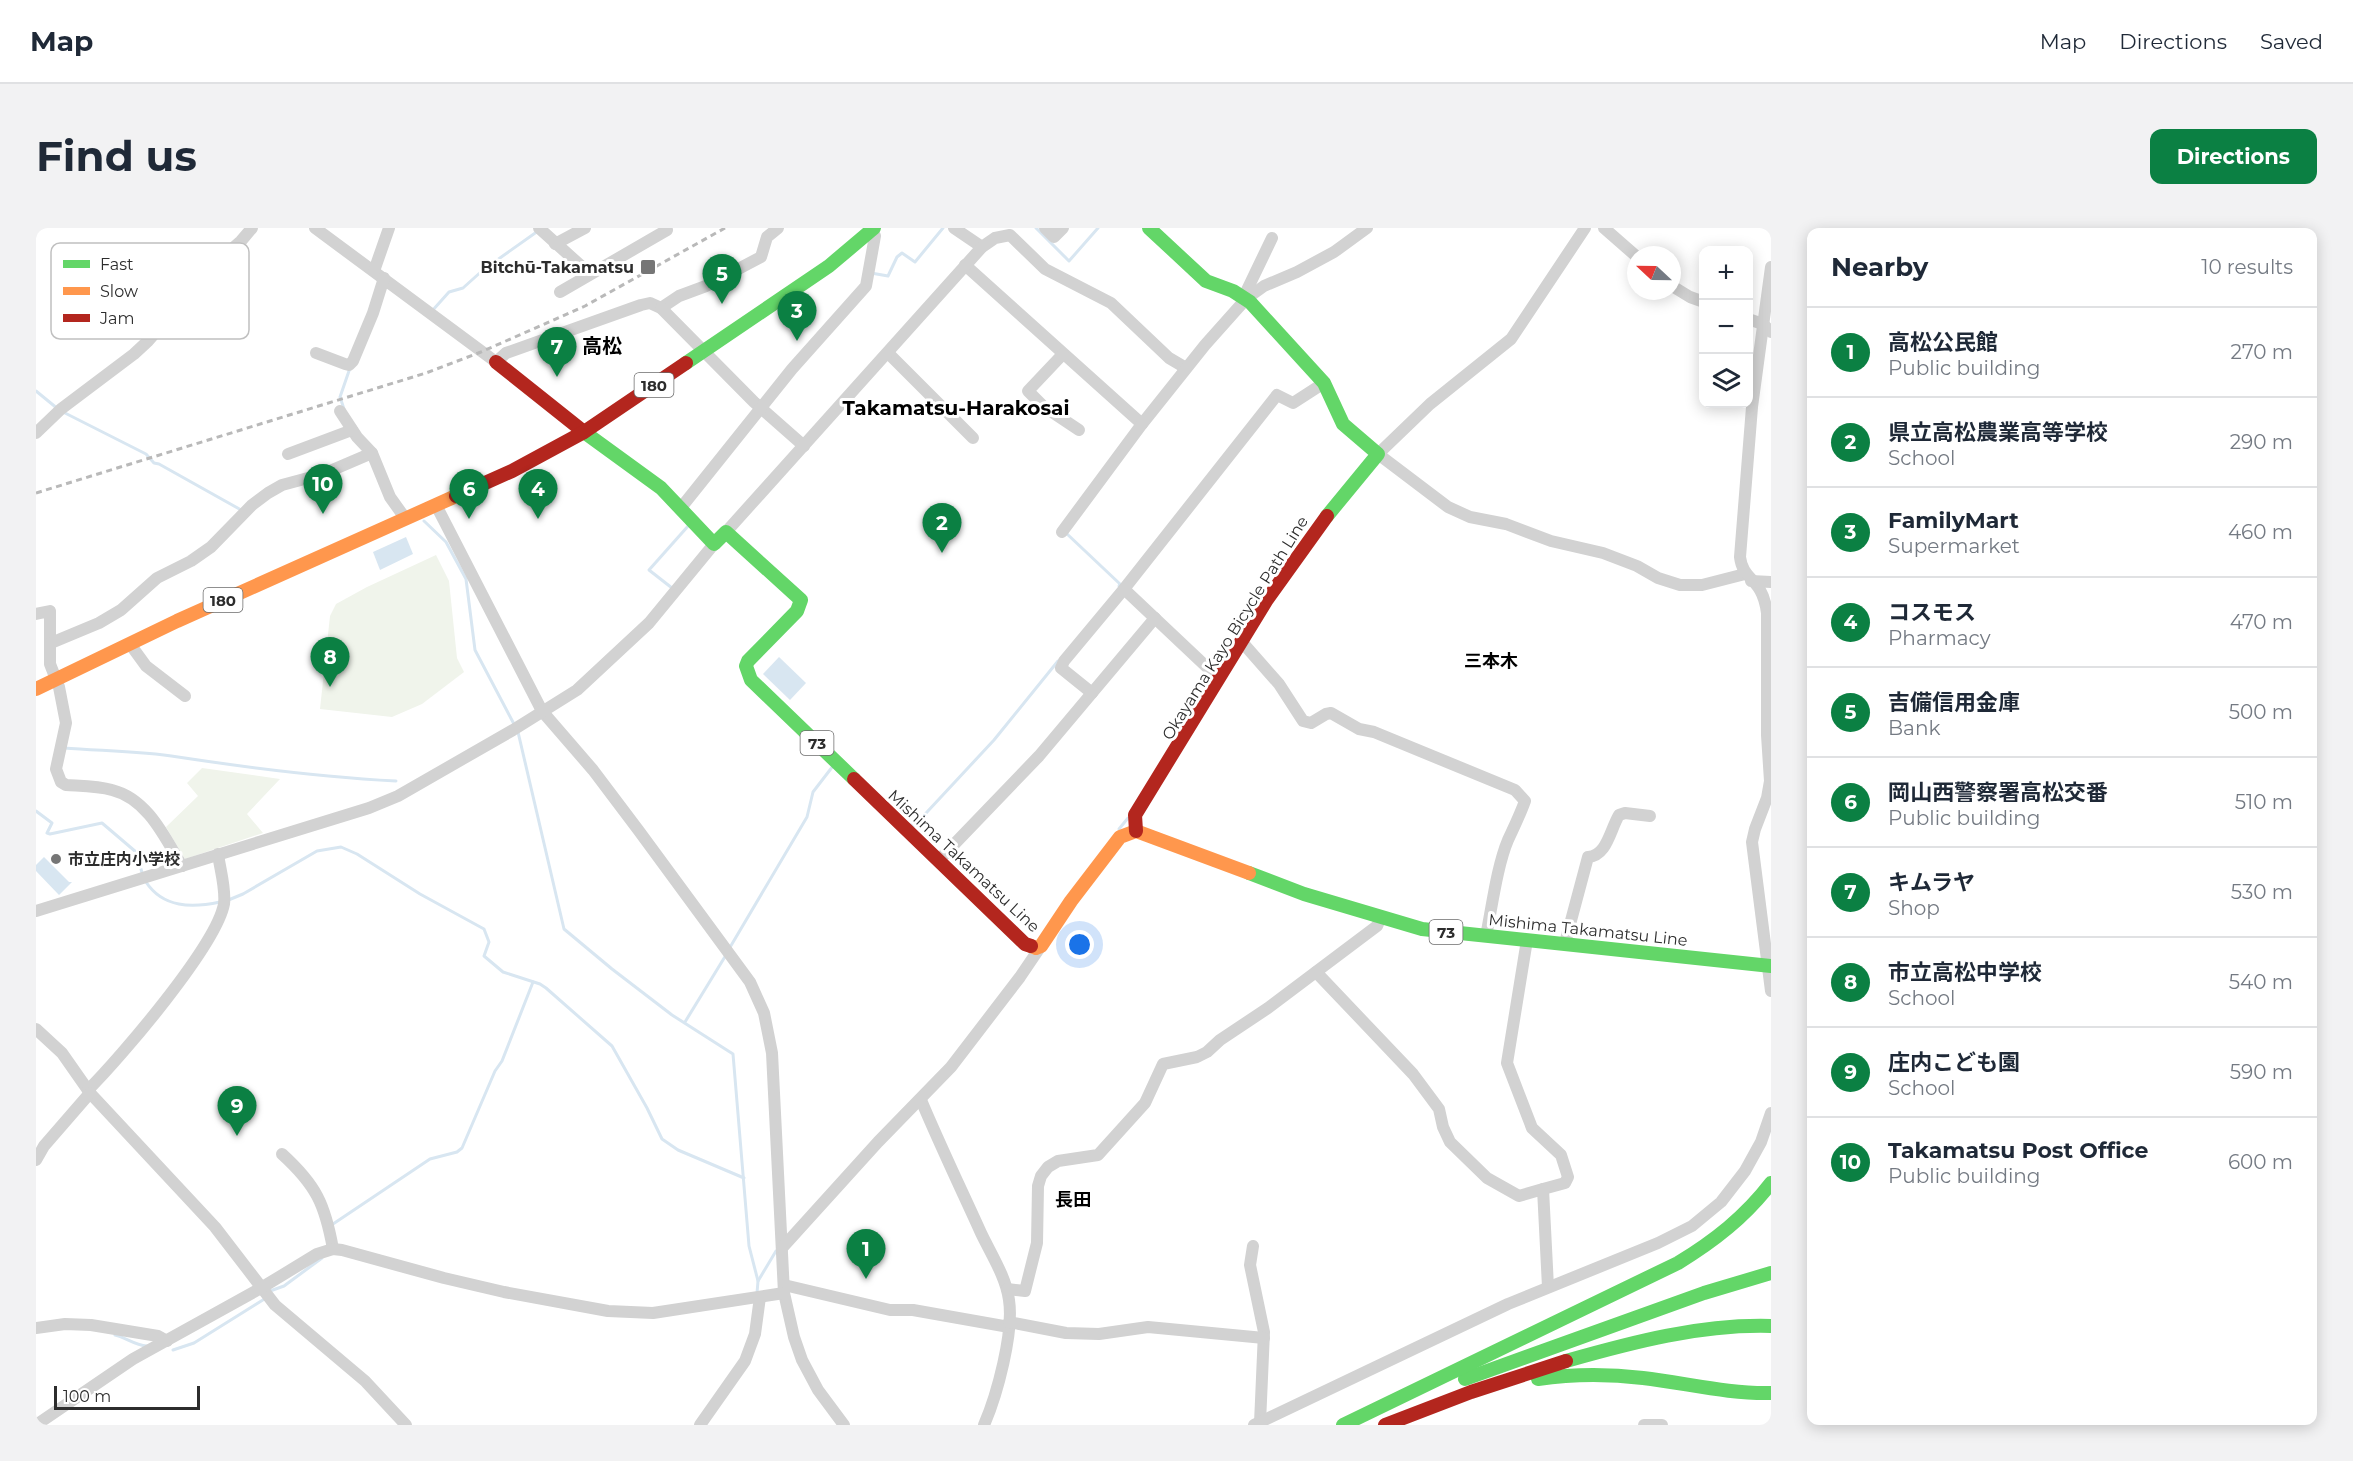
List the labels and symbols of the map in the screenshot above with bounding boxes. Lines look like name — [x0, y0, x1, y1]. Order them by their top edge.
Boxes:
legend — [51, 243, 249, 339]
north arrow — [1627, 246, 1681, 300]
pin: 5 — [702, 254, 742, 304]
text: Fast — [100, 255, 134, 274]
place label: Bitchū-Takamatsu — [481, 258, 634, 277]
marker: Bitchū-Takamatsu — [639, 258, 657, 276]
text: Slow — [100, 282, 138, 301]
pin: 3 — [778, 291, 816, 341]
text: Jam — [99, 309, 134, 328]
pin: 7 — [538, 328, 576, 377]
district label: 高松 — [582, 334, 622, 358]
road number: 180 — [634, 373, 674, 397]
district label: Takamatsu-Harakosai — [843, 396, 1069, 420]
pin: 10 — [304, 464, 342, 514]
pin: 6 — [450, 470, 488, 519]
pin: 4 — [518, 470, 558, 519]
pin: 2 — [922, 504, 962, 553]
street label: Okayama Kayo Bicycle Path Line — [1158, 513, 1312, 743]
road number: 180 — [204, 588, 243, 612]
pin: 8 — [310, 638, 350, 687]
district label: 三本木 — [1464, 650, 1518, 672]
road number: 73 — [800, 731, 834, 755]
street label: Mishima Takamatsu Line — [884, 786, 1044, 936]
place label: 市立庄内小学校 — [68, 850, 180, 869]
marker: 市立庄内小学校 — [49, 852, 63, 866]
street label: Mishima Takamatsu Line — [1488, 910, 1688, 950]
road number: 73 — [1430, 920, 1462, 944]
your location — [1065, 930, 1094, 959]
pin: 9 — [218, 1086, 256, 1136]
district label: 長田 — [1055, 1189, 1091, 1211]
pin: 1 — [846, 1230, 886, 1279]
scale bar — [54, 1383, 200, 1410]

